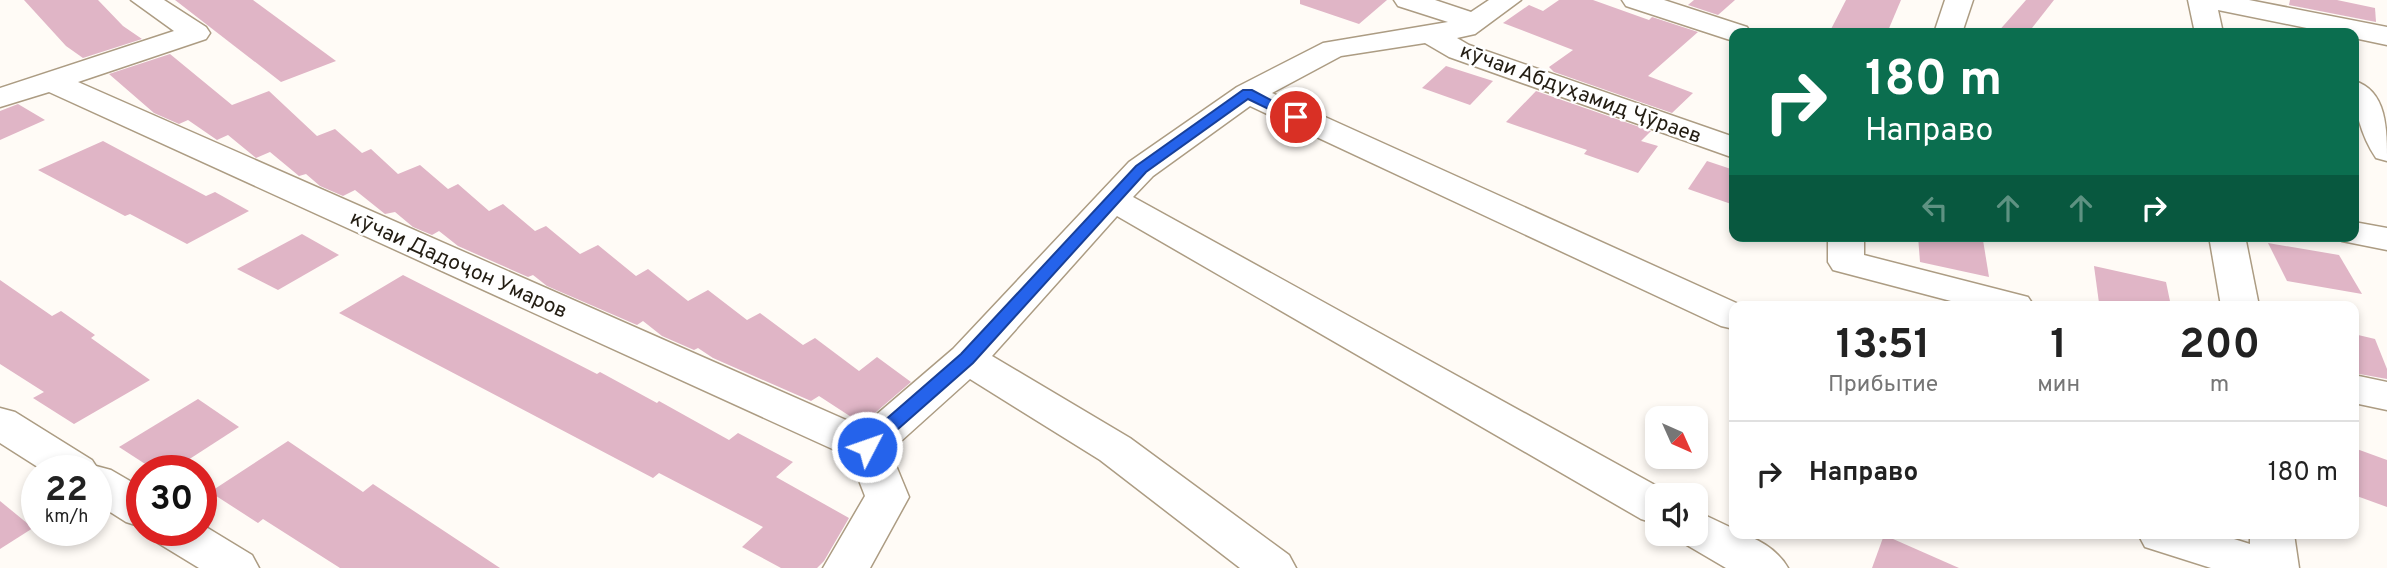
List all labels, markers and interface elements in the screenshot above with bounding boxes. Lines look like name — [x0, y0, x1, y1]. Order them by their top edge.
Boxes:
street label: кӯчаи Абдуҳамид Ҷӯраев — [1456, 38, 1705, 151]
text: 180 m — [1865, 51, 2002, 113]
icon: right — [1750, 56, 1841, 147]
pin — [1266, 87, 1326, 147]
icon: arrive — [1277, 98, 1315, 136]
text: Направо — [1865, 112, 1993, 152]
icon: left — [1916, 189, 1954, 227]
icon: ahead — [1989, 189, 2027, 227]
icon: ahead — [2062, 189, 2100, 227]
icon: right — [2135, 189, 2173, 227]
street label: кӯчаи Дадоҷон Умаров — [346, 205, 571, 326]
text: 13:51 — [1836, 320, 1930, 373]
text: 1 — [2050, 320, 2067, 373]
text: 200 — [2179, 320, 2260, 373]
text: Прибытие — [1828, 371, 1938, 400]
text: мин — [2037, 371, 2080, 400]
text: m — [2210, 371, 2229, 400]
north arrow — [1645, 406, 1708, 469]
map controls — [1645, 406, 1708, 546]
position arrow — [830, 410, 904, 484]
speed limit sign: 30 — [126, 455, 217, 546]
icon: right — [1750, 455, 1788, 493]
text: Направо — [1809, 457, 1918, 490]
text: 180 m — [2268, 457, 2338, 490]
text: 22 — [45, 469, 88, 513]
button: sound — [1645, 483, 1708, 546]
text: km/h — [45, 506, 88, 529]

